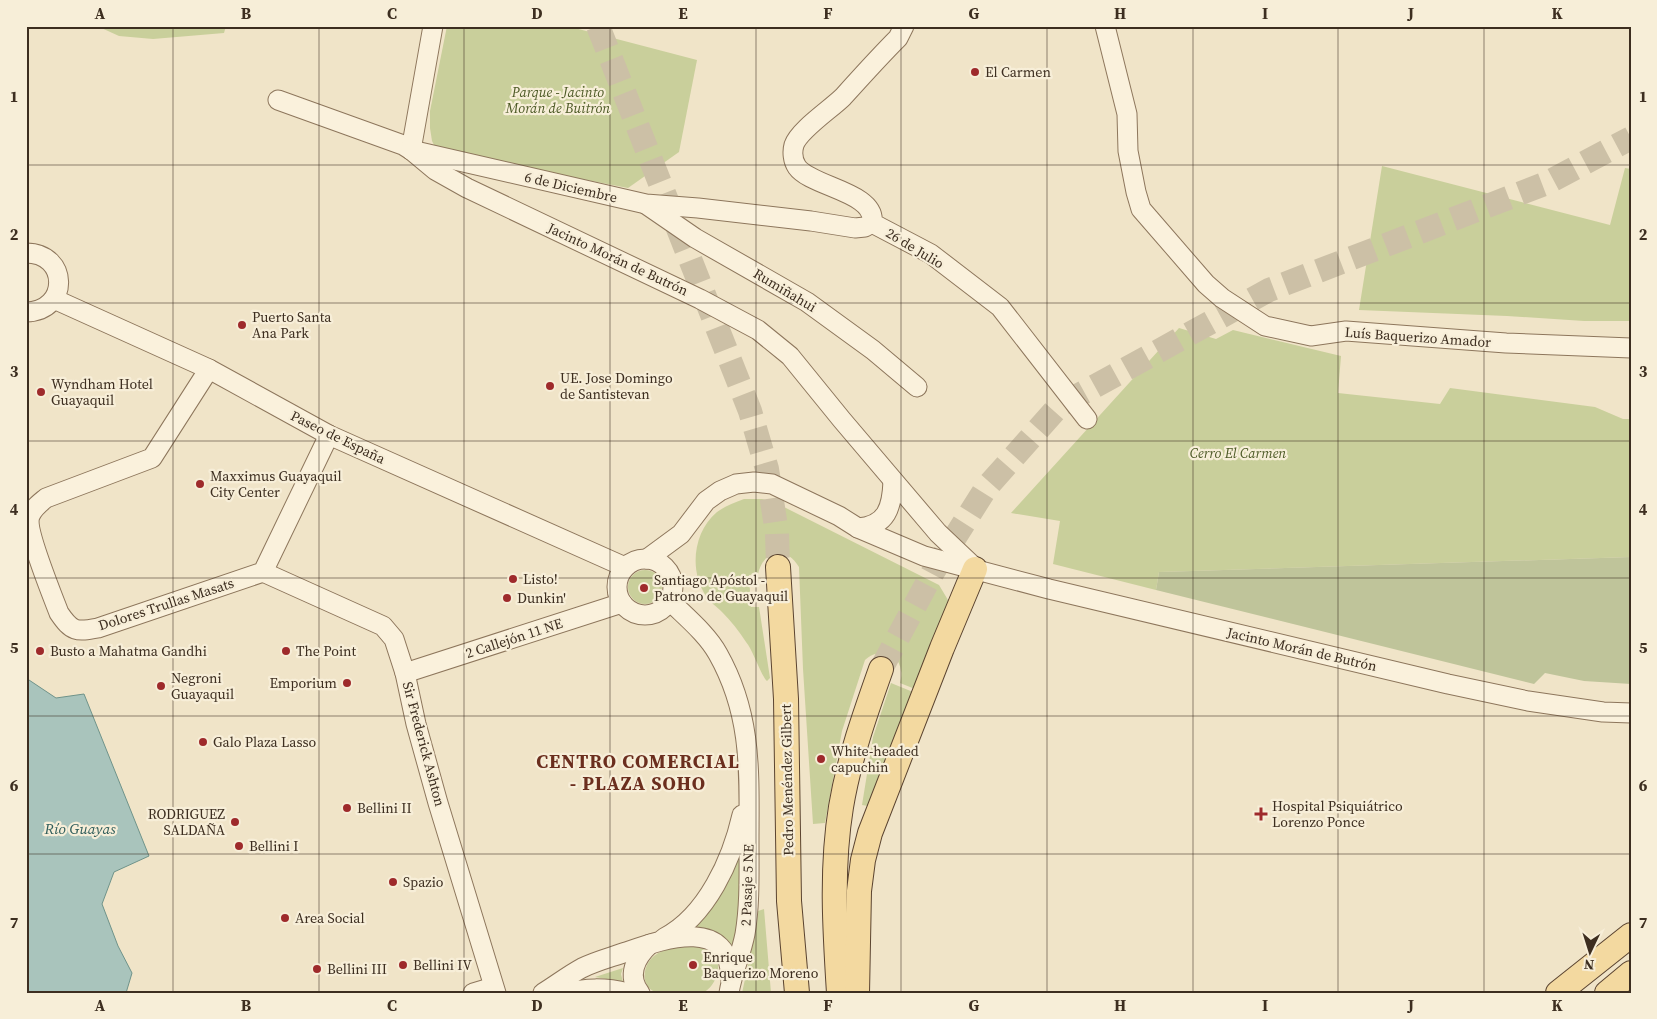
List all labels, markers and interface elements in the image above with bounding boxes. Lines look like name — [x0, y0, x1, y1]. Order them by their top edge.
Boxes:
text: A — [95, 2, 106, 24]
text: B — [241, 2, 252, 24]
text: C — [387, 2, 397, 24]
text: D — [531, 2, 543, 24]
text: E — [678, 2, 688, 24]
text: F — [823, 2, 833, 24]
text: G — [969, 2, 980, 24]
text: H — [1114, 2, 1126, 24]
text: I — [1262, 2, 1268, 24]
text: J — [1407, 2, 1414, 24]
text: K — [1551, 2, 1563, 24]
place label: El Carmen — [985, 62, 1051, 82]
marker: El Carmen — [969, 66, 981, 78]
park label: Parque - Jacinto Morán de Buitrón — [505, 82, 610, 118]
text: 1 — [10, 85, 18, 107]
text: 1 — [1639, 85, 1647, 107]
street label: 6 de Diciembre — [523, 167, 619, 207]
street label: Jacinto Morán de Butrón — [544, 217, 692, 301]
text: 2 — [10, 223, 19, 245]
street label: 26 de Julio — [882, 223, 948, 273]
text: 2 — [1639, 223, 1648, 245]
street label: Rumiñahui — [750, 263, 820, 317]
place label: Puerto Santa Ana Park — [252, 307, 332, 343]
marker: Puerto Santa Ana Park — [236, 319, 248, 331]
street label: Luís Baquerizo Amador — [1344, 322, 1492, 352]
text: 3 — [10, 360, 19, 382]
text: 3 — [1639, 360, 1648, 382]
place label: UE. Jose Domingo de Santistevan — [560, 368, 673, 404]
place label: Wyndham Hotel Guayaquil — [51, 374, 153, 410]
marker: UE. Jose Domingo de Santistevan — [544, 380, 556, 392]
marker: Wyndham Hotel Guayaquil — [35, 386, 47, 398]
street label: Paseo de España — [287, 405, 389, 469]
park label: Cerro El Carmen — [1190, 443, 1286, 463]
place label: Maxximus Guayaquil City Center — [210, 466, 342, 502]
marker: Maxximus Guayaquil City Center — [194, 478, 206, 490]
text: 4 — [10, 498, 19, 520]
text: 4 — [1639, 498, 1648, 520]
place label: Listo! — [523, 569, 558, 589]
place label: Santiago Apóstol - Patrono de Guayaquil — [654, 570, 788, 606]
street label: Dolores Trullas Masats — [96, 573, 236, 635]
marker: Listo! — [507, 573, 519, 585]
marker: Santiago Apóstol - Patrono de Guayaquil — [638, 582, 650, 594]
place label: Dunkin' — [517, 588, 566, 608]
marker: Dunkin' — [501, 592, 513, 604]
street label: 2 Callejón 11 NE — [463, 613, 565, 663]
street label: Jacinto Morán de Butrón — [1224, 622, 1379, 676]
text: 5 — [10, 636, 19, 658]
text: 5 — [1639, 636, 1648, 658]
place label: Busto a Mahatma Gandhi — [50, 641, 207, 661]
place label: The Point — [296, 641, 357, 661]
marker: Busto a Mahatma Gandhi — [34, 645, 46, 657]
marker: The Point — [280, 645, 292, 657]
place label: Negroni Guayaquil — [171, 668, 234, 704]
place label: Emporium — [269, 673, 337, 693]
marker: Emporium — [341, 677, 353, 689]
street label: Sir Frederick Ashton — [398, 679, 450, 809]
marker: Negroni Guayaquil — [155, 680, 167, 692]
street label: Pedro Menéndez Gilbert — [776, 703, 798, 856]
place label: Galo Plaza Lasso — [213, 732, 317, 752]
marker: Galo Plaza Lasso — [197, 736, 209, 748]
place label: White-headed capuchin — [831, 741, 919, 777]
district label: CENTRO COMERCIAL - PLAZA SOHO — [536, 748, 740, 796]
marker: White-headed capuchin — [815, 753, 827, 765]
text: 6 — [10, 774, 19, 796]
text: 6 — [1639, 774, 1648, 796]
place label: Hospital Psiquiátrico Lorenzo Ponce — [1272, 796, 1403, 832]
place label: Bellini II — [357, 798, 412, 818]
marker: Bellini II — [341, 802, 353, 814]
place label: RODRIGUEZ SALDAÑA — [148, 804, 226, 840]
marker: Hospital Psiquiátrico Lorenzo Ponce — [1254, 807, 1268, 821]
marker: RODRIGUEZ SALDAÑA — [229, 816, 241, 828]
water label: Río Guayas — [43, 818, 116, 839]
place label: Bellini I — [249, 836, 298, 856]
marker: Bellini I — [233, 840, 245, 852]
street label: 2 Pasaje 5 NE — [736, 844, 758, 926]
place label: Spazio — [403, 872, 444, 892]
marker: Spazio — [387, 876, 399, 888]
place label: Area Social — [295, 908, 365, 928]
text: 7 — [10, 911, 19, 933]
text: 7 — [1639, 911, 1648, 933]
marker: Area Social — [279, 912, 291, 924]
north arrow — [1564, 926, 1614, 976]
place label: Enrique Baquerizo Moreno — [703, 947, 819, 983]
place label: Bellini IV — [413, 955, 472, 975]
text: N — [1583, 955, 1595, 975]
place label: Bellini III — [327, 959, 387, 979]
marker: Bellini IV — [397, 959, 409, 971]
marker: Enrique Baquerizo Moreno — [687, 959, 699, 971]
marker: Bellini III — [311, 963, 323, 975]
text: A — [95, 994, 106, 1016]
text: B — [241, 994, 252, 1016]
text: C — [387, 994, 397, 1016]
text: D — [531, 994, 543, 1016]
text: E — [678, 994, 688, 1016]
text: F — [823, 994, 833, 1016]
text: G — [969, 994, 980, 1016]
text: H — [1114, 994, 1126, 1016]
text: I — [1262, 994, 1268, 1016]
text: J — [1407, 994, 1414, 1016]
text: K — [1551, 994, 1563, 1016]

